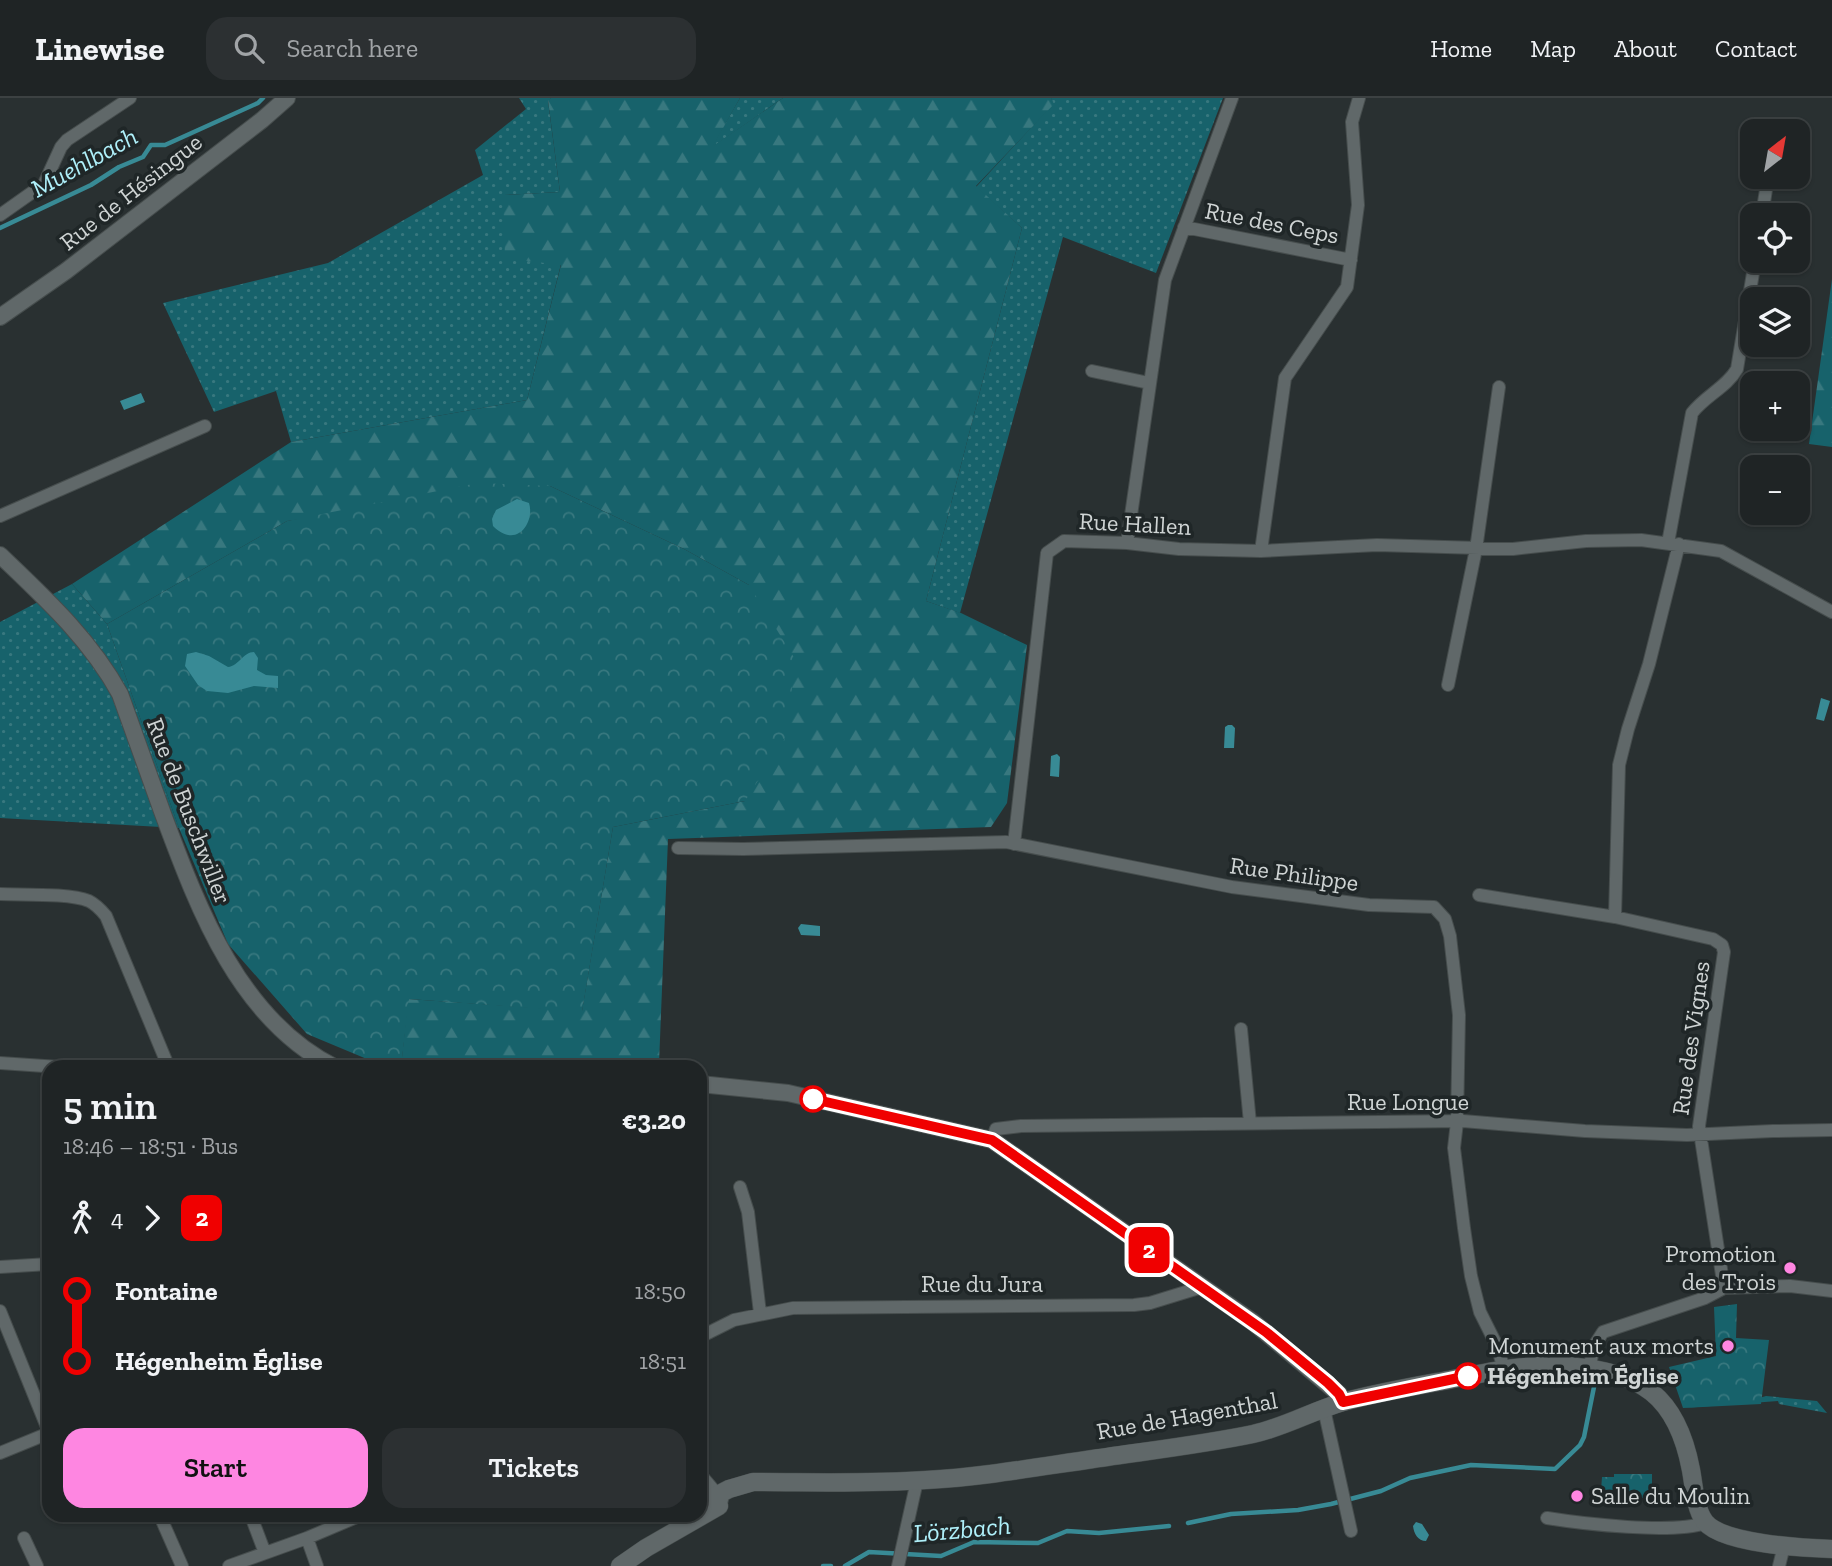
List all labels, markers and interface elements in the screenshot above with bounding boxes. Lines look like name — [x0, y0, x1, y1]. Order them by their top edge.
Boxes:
search box — [206, 17, 696, 80]
text: Linewise — [35, 29, 164, 68]
icon: search — [230, 29, 268, 67]
text: Search here — [286, 32, 418, 64]
text: Home — [1430, 34, 1492, 63]
text: Map — [1530, 34, 1576, 63]
text: About — [1614, 34, 1677, 63]
text: Contact — [1715, 34, 1797, 63]
north arrow — [1740, 119, 1810, 189]
map controls — [1740, 119, 1810, 525]
water label: Muehlbach — [25, 120, 143, 204]
street label: Rue de Hésingue — [54, 127, 208, 256]
street label: Rue des Ceps — [1203, 195, 1342, 250]
button: locate — [1740, 203, 1810, 273]
button: layers — [1740, 287, 1810, 357]
button: + — [1740, 371, 1810, 441]
button: − — [1740, 455, 1810, 525]
street label: Rue Hallen — [1078, 506, 1192, 541]
street label: Rue de Buschwiller — [141, 714, 238, 908]
street label: Rue Philippe — [1228, 850, 1360, 897]
street label: Rue des Vignes — [1665, 959, 1716, 1117]
text: 5 min — [63, 1083, 157, 1129]
unlabelled marker — [800, 1086, 826, 1112]
street label: Rue Longue — [1347, 1087, 1469, 1116]
text: €3.20 — [622, 1104, 686, 1136]
text: 18:46 – 18:51 · Bus — [63, 1132, 238, 1160]
icon: walk — [63, 1199, 101, 1237]
icon: forward — [133, 1199, 171, 1237]
text: 2 — [195, 1203, 208, 1232]
text: 4 — [111, 1204, 123, 1232]
line badge: 2 — [1126, 1227, 1172, 1273]
text: 2 — [1143, 1235, 1155, 1264]
place label: Promotion des Trois — [1665, 1239, 1776, 1296]
marker: Promotion des Trois — [1782, 1260, 1798, 1276]
street label: Rue du Jura — [921, 1269, 1044, 1298]
text: Fontaine — [115, 1275, 218, 1307]
text: 18:50 — [635, 1277, 686, 1305]
place label: Monument aux morts — [1488, 1331, 1714, 1360]
marker: Monument aux morts — [1720, 1338, 1736, 1354]
text: Hégenheim Église — [115, 1345, 323, 1377]
text: 18:51 — [639, 1347, 686, 1375]
place label: Hégenheim Église — [1487, 1361, 1679, 1390]
marker: Hégenheim Église — [1455, 1363, 1481, 1389]
street label: Rue de Hagenthal — [1094, 1385, 1279, 1446]
button: Start — [63, 1428, 368, 1508]
button: Tickets — [382, 1428, 686, 1508]
place label: Salle du Moulin — [1591, 1481, 1750, 1510]
marker: Salle du Moulin — [1569, 1488, 1585, 1504]
water label: Lörzbach — [912, 1509, 1012, 1549]

